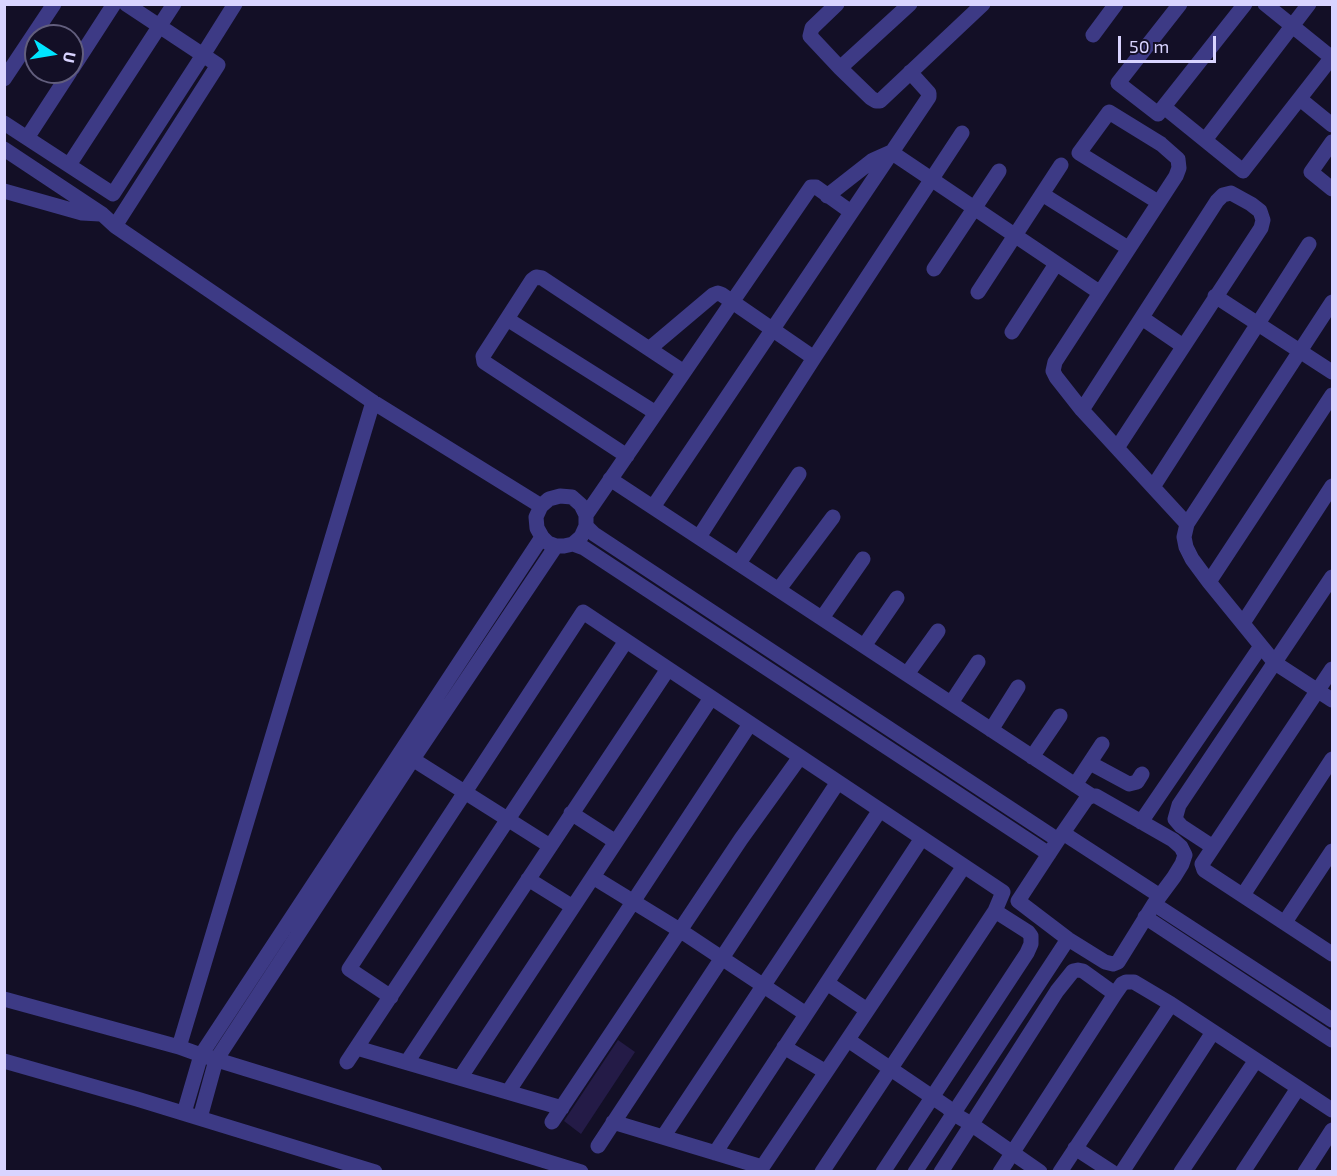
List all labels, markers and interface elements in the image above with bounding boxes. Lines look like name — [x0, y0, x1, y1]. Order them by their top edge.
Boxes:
north arrow — [24, 24, 84, 84]
scale bar — [1121, 24, 1218, 62]
text: 50 m — [1129, 35, 1169, 57]
text: U — [60, 50, 81, 65]

